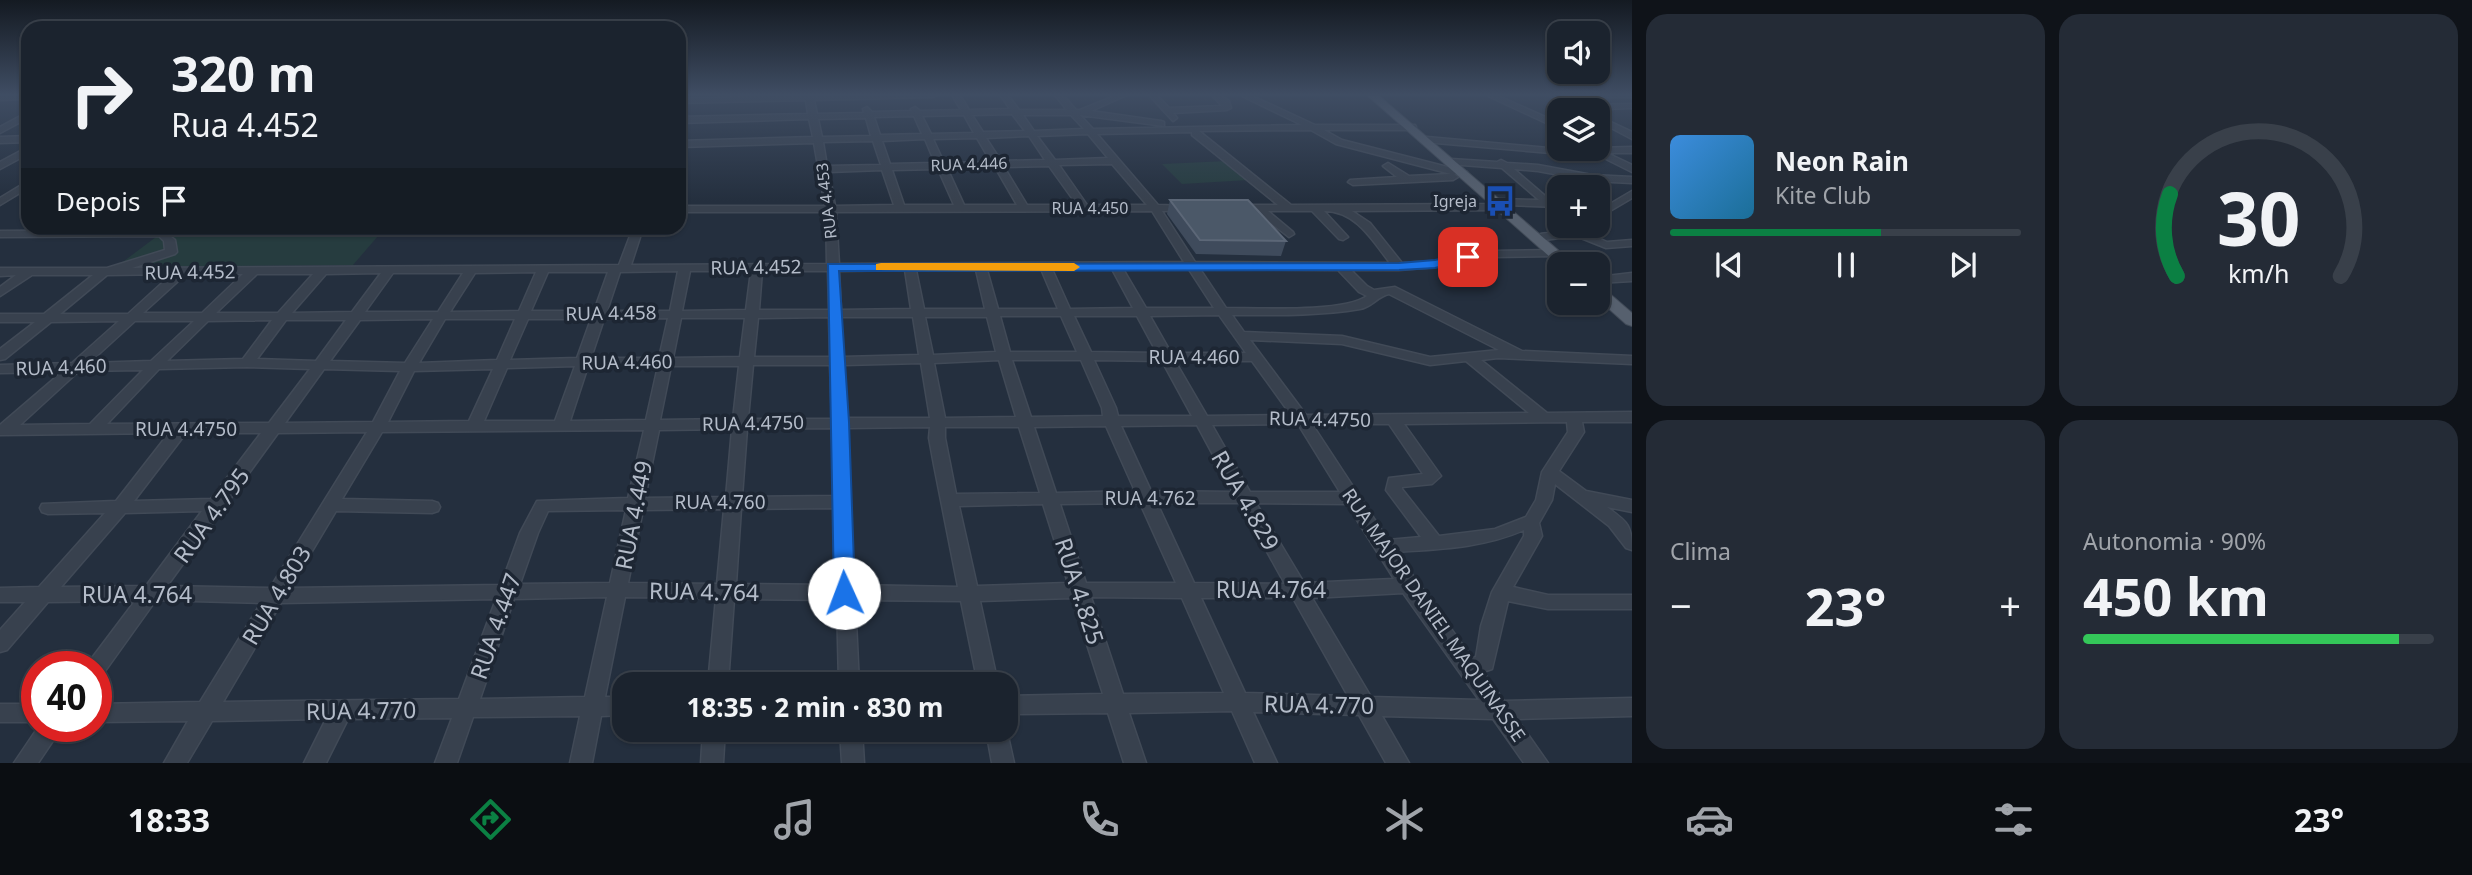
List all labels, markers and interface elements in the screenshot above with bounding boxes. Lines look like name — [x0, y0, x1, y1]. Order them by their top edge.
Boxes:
map controls — [1547, 21, 1610, 315]
button: sound — [1547, 21, 1610, 84]
text: 320 m — [171, 40, 316, 106]
icon: right — [56, 49, 147, 140]
button: layers — [1547, 98, 1610, 161]
text: Rua 4.452 — [171, 103, 319, 146]
text: Neon Rain — [1775, 143, 1909, 179]
street label: RUA 4.446 — [930, 152, 1008, 176]
street label: RUA 4.453 — [810, 162, 842, 240]
text: 30 — [2217, 168, 2300, 267]
button: + — [1547, 175, 1610, 238]
text: Kite Club — [1775, 179, 1871, 211]
icon: arrive — [155, 182, 193, 220]
text: Depois — [56, 183, 141, 219]
bus stop icon: Igreja — [1483, 184, 1517, 218]
place label: Igreja — [1433, 190, 1477, 212]
street label: RUA 4.450 — [1052, 197, 1128, 219]
pin — [1438, 227, 1498, 287]
icon: arrive — [1449, 238, 1487, 276]
icon: previous — [1710, 246, 1748, 284]
icon: pause — [1827, 246, 1865, 284]
icon: next — [1944, 246, 1982, 284]
button: − — [1547, 252, 1610, 315]
street label: RUA 4.452 — [710, 253, 802, 281]
text: km/h — [2228, 256, 2289, 290]
street label: RUA 4.452 — [144, 258, 236, 286]
street label: RUA 4.458 — [565, 299, 657, 327]
street label: RUA 4.460 — [1148, 344, 1240, 370]
street label: RUA 4.460 — [581, 348, 673, 376]
street label: RUA 4.460 — [15, 352, 107, 382]
street label: RUA 4.4750 — [1269, 405, 1371, 433]
street label: RUA 4.4750 — [702, 409, 804, 437]
street label: RUA 4.4750 — [135, 416, 237, 442]
street label: RUA 4.829 — [1205, 444, 1287, 556]
street label: RUA 4.449 — [607, 458, 659, 572]
street label: RUA 4.795 — [166, 461, 256, 569]
street label: RUA MAJOR DANIEL MAQUINASSE — [1336, 483, 1532, 747]
street label: RUA 4.762 — [1104, 485, 1196, 511]
street label: RUA 4.760 — [674, 489, 766, 515]
text: Autonomia · 90% — [2083, 525, 2266, 557]
street label: RUA 4.825 — [1048, 534, 1112, 648]
text: Clima — [1670, 535, 1731, 567]
street label: RUA 4.803 — [234, 539, 318, 651]
position arrow — [807, 556, 881, 630]
text: 450 km — [2083, 560, 2269, 631]
street label: RUA 4.447 — [462, 569, 528, 683]
text: 23° — [1805, 570, 1886, 641]
street label: RUA 4.764 — [1216, 573, 1326, 605]
street label: RUA 4.764 — [649, 574, 759, 608]
street label: RUA 4.764 — [82, 578, 192, 610]
text: − — [1670, 579, 1692, 631]
text: + — [1999, 579, 2021, 631]
speed limit sign: 40 — [21, 651, 112, 742]
street label: RUA 4.770 — [1264, 687, 1374, 721]
text: 18:35 · 2 min · 830 m — [687, 689, 943, 725]
street label: RUA 4.770 — [306, 693, 416, 727]
icon: directions — [466, 795, 515, 844]
icon: music — [770, 795, 819, 844]
icon: phone — [1075, 795, 1124, 844]
icon: climate — [1380, 795, 1429, 844]
icon: car — [1685, 795, 1734, 844]
icon: filters — [1989, 795, 2038, 844]
text: 18:33 — [128, 798, 210, 841]
text: 23° — [2294, 798, 2344, 841]

